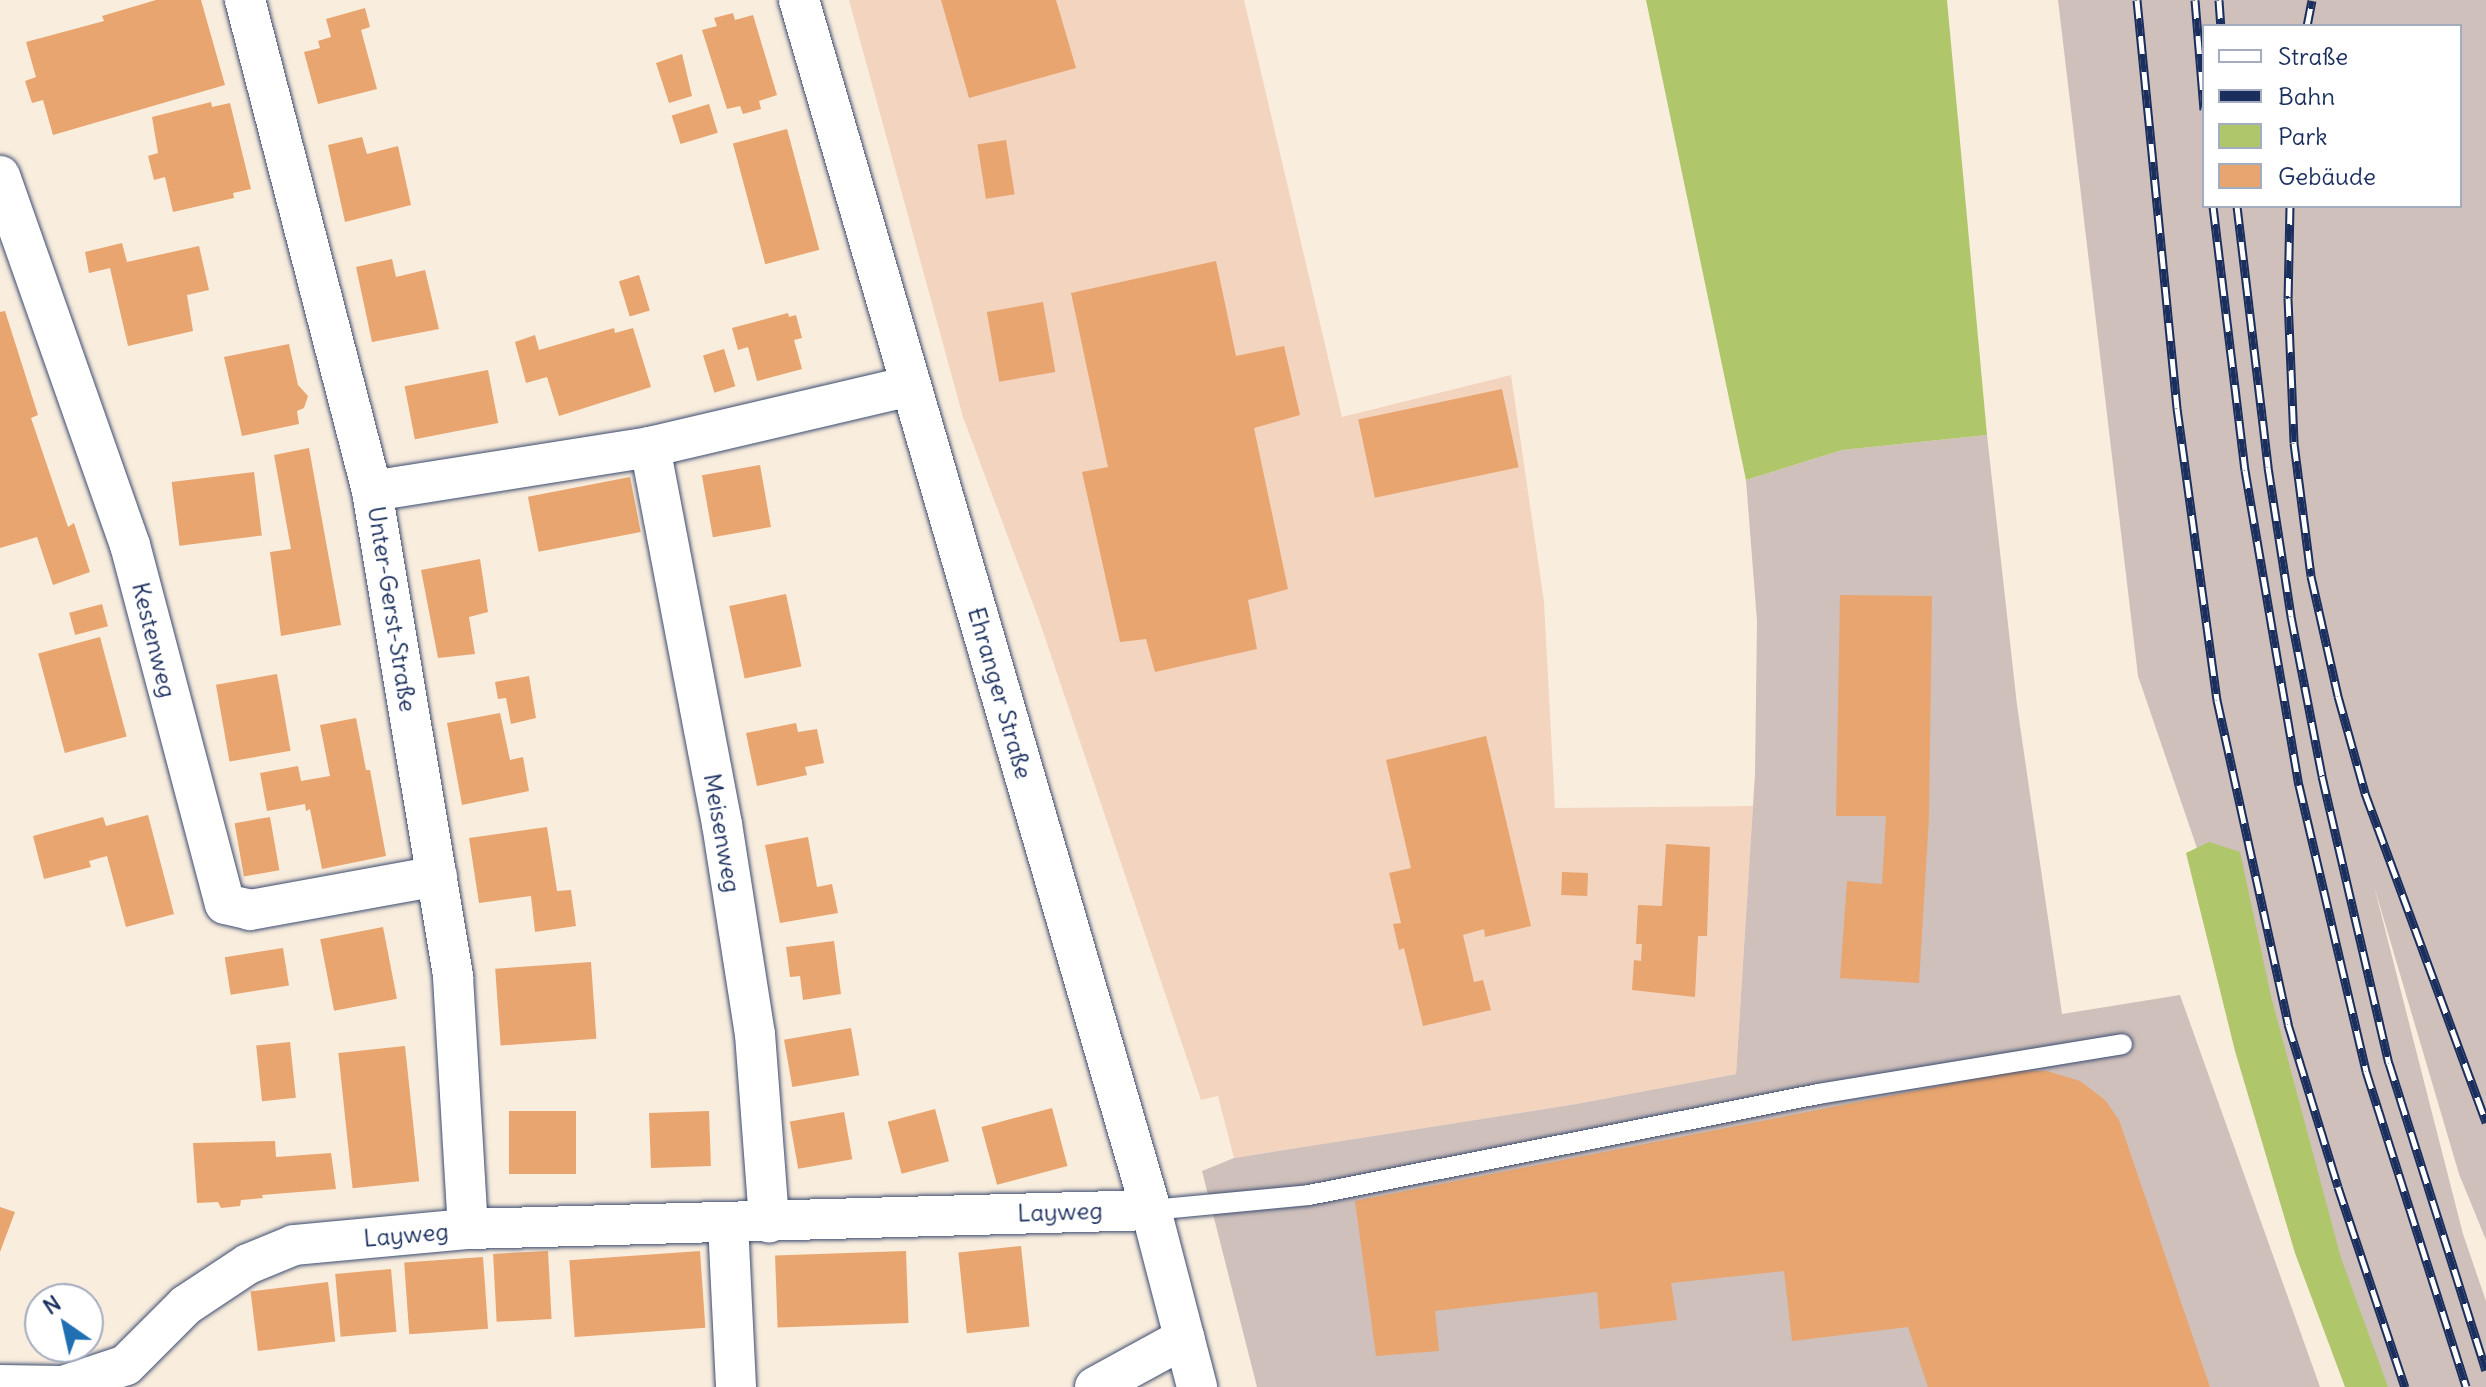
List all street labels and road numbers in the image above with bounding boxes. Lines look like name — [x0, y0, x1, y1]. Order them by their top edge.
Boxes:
street label: Unter-Gerst-Straße — [362, 504, 422, 714]
street label: Kestenweg — [126, 579, 182, 701]
street label: Ehranger Straße — [962, 604, 1038, 782]
street label: Meisenweg — [697, 771, 747, 895]
street label: Layweg — [1017, 1196, 1103, 1228]
street label: Layweg — [362, 1217, 450, 1253]

